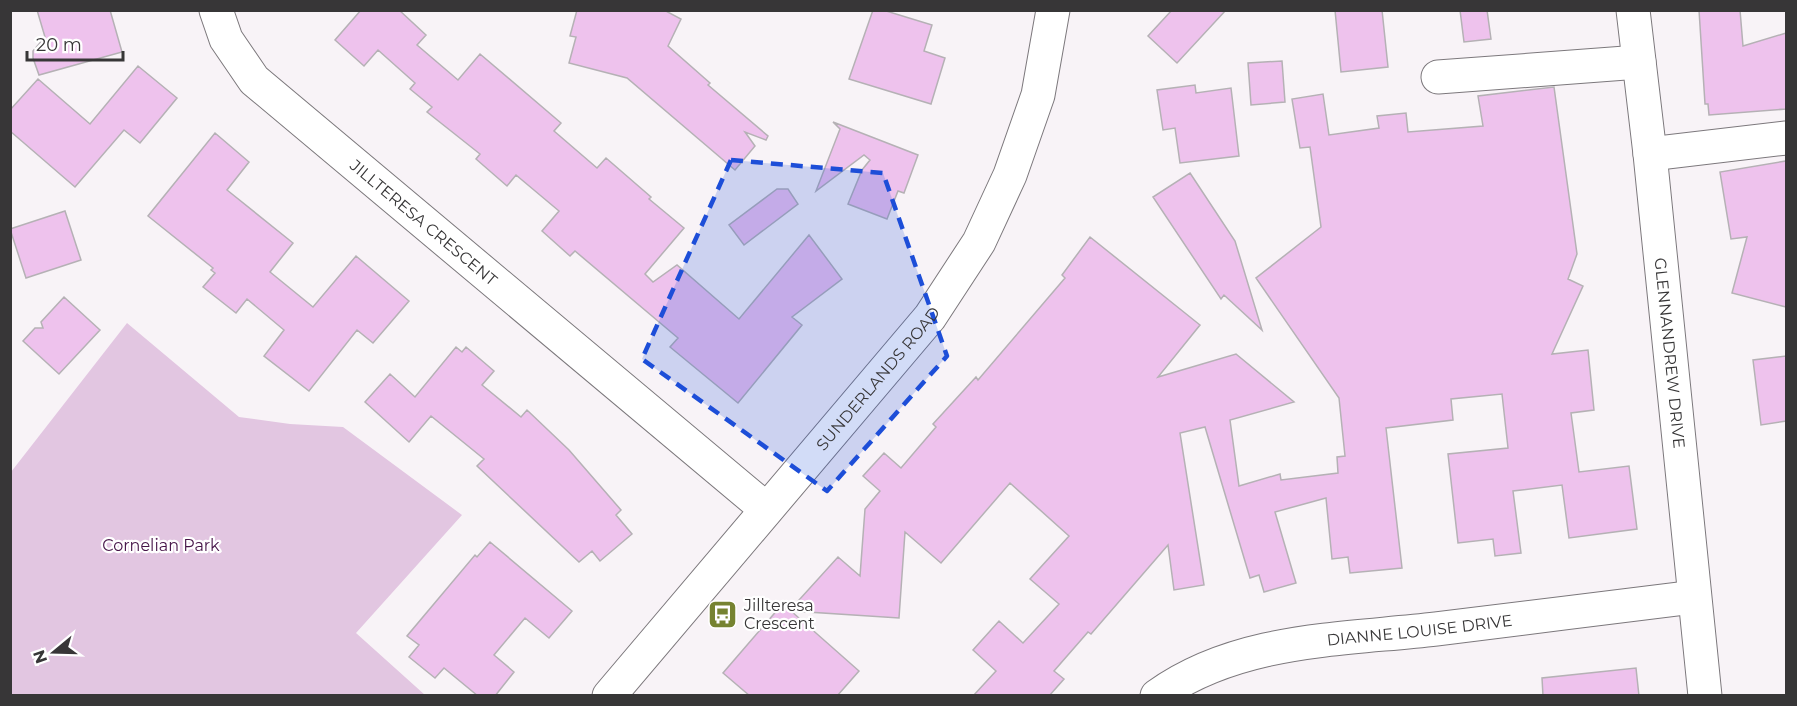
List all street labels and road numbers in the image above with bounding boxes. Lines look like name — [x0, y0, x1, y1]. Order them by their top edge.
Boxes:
street label: JILLTERESA CRESCENT — [345, 155, 502, 290]
street label: GLENNANDREW DRIVE — [1651, 257, 1689, 449]
street label: SUNDERLANDS ROAD — [812, 304, 944, 454]
street label: DIANNE LOUISE DRIVE — [1326, 611, 1513, 650]

